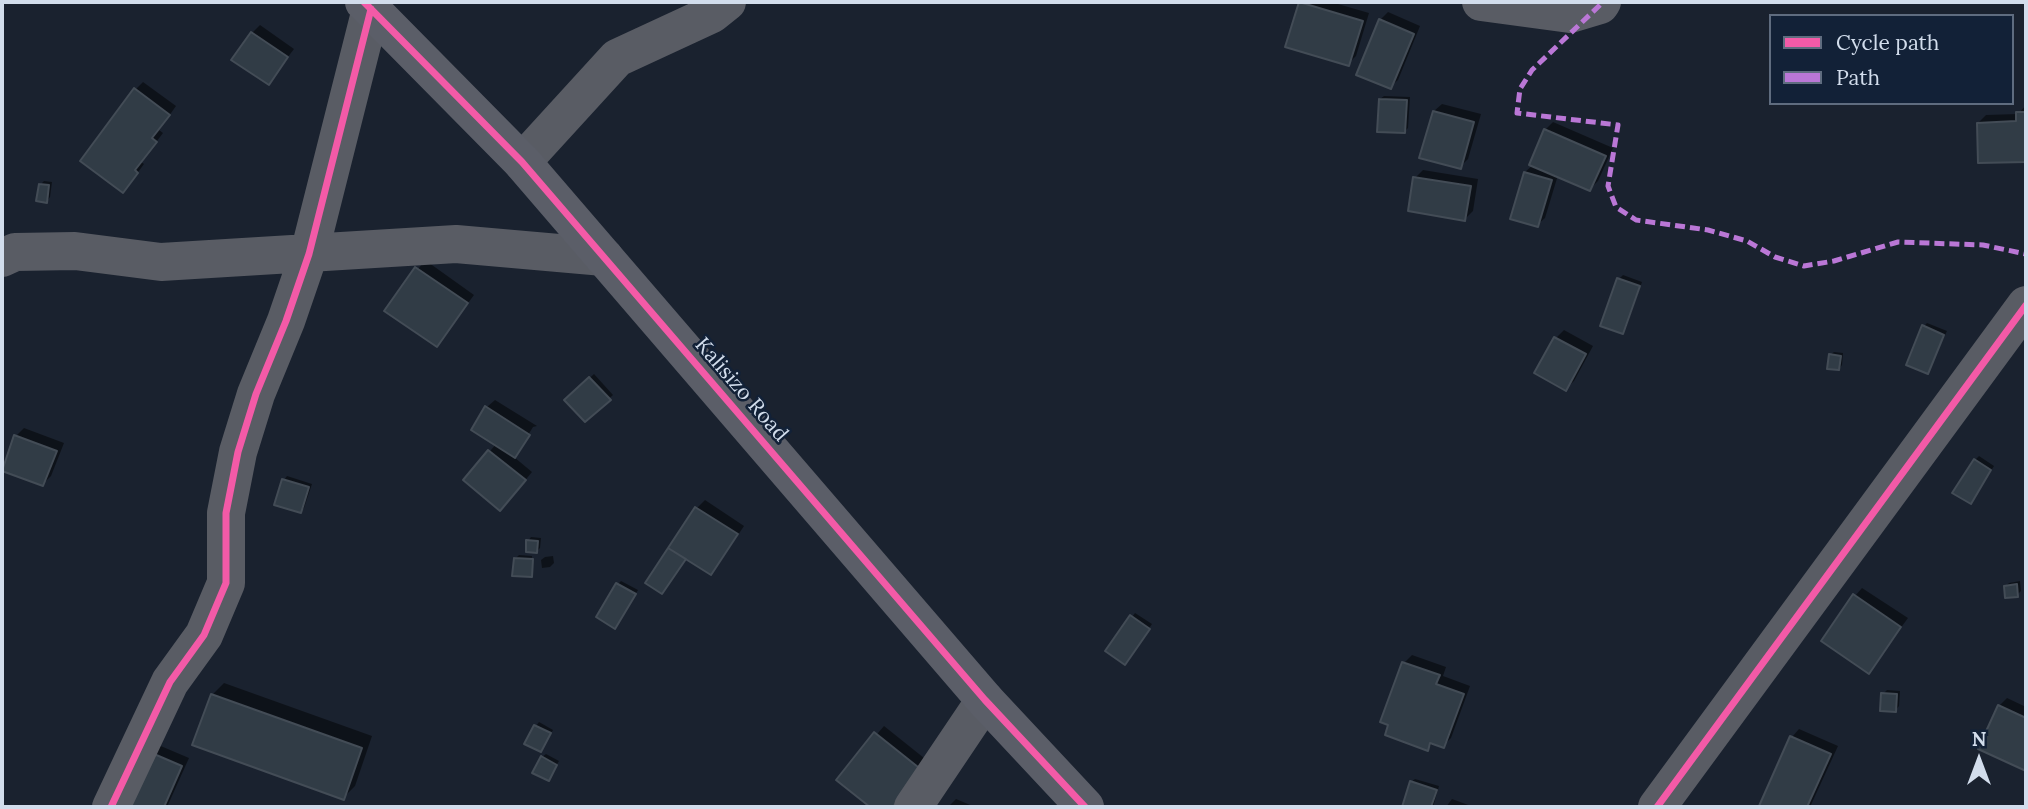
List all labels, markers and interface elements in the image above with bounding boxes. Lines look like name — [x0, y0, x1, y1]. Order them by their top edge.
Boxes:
legend — [1769, 14, 2014, 105]
text: Cycle path — [1836, 29, 1939, 56]
text: Path — [1836, 64, 1880, 91]
street label: Kalisizo Road — [689, 333, 793, 447]
north arrow — [1944, 725, 2014, 795]
text: N — [1972, 727, 1986, 751]

